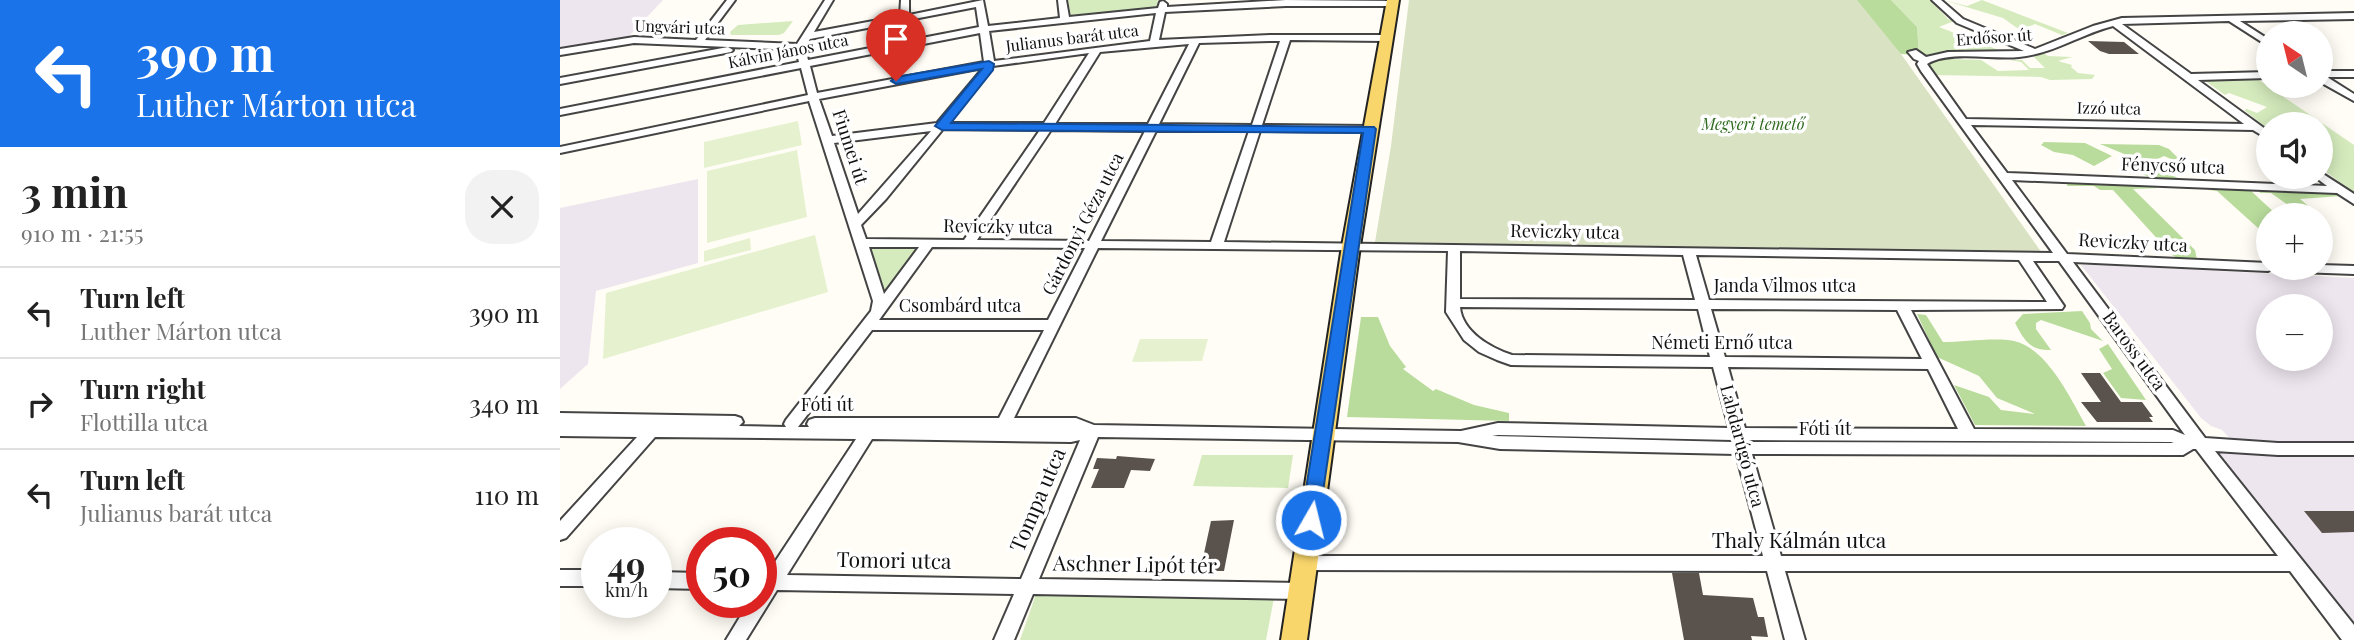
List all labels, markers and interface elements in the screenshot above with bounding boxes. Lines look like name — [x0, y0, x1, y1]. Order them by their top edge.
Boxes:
pin — [866, 9, 926, 81]
street label: Ungvári utca — [634, 14, 726, 39]
text: 390 m — [136, 19, 274, 84]
street label: Julianus barát utca — [1003, 19, 1140, 56]
icon: arrive — [877, 20, 915, 58]
north arrow — [2256, 21, 2333, 98]
map controls — [2256, 21, 2333, 371]
street label: Erdősor út — [1955, 23, 2033, 50]
icon: left — [21, 28, 112, 119]
street label: Kálvin János utca — [726, 29, 850, 72]
text: Luther Márton utca — [136, 82, 417, 125]
street label: Izzó utca — [2077, 96, 2141, 119]
street label: Fiumei út — [828, 106, 875, 188]
button: sound — [2256, 112, 2333, 189]
park label: Megyeri temető — [1700, 113, 1807, 134]
street label: Gárdonyi Géza utca — [1036, 148, 1128, 299]
street label: Fénycső utca — [2121, 151, 2226, 179]
text: 3 min — [21, 163, 128, 219]
button: close — [465, 170, 539, 244]
button: + — [2256, 203, 2333, 280]
street label: Reviczky utca — [943, 213, 1053, 239]
text: 910 m · 21:55 — [21, 217, 143, 248]
street label: Reviczky utca — [1510, 218, 1620, 244]
street label: Reviczky utca — [2078, 227, 2188, 257]
street label: Janda Vilmos utca — [1713, 273, 1856, 297]
text: Turn left — [80, 280, 185, 315]
street label: Csombárd utca — [899, 293, 1021, 317]
icon: left — [21, 294, 59, 332]
button: − — [2256, 294, 2333, 371]
text: 390 m — [469, 295, 539, 330]
street label: Baross utca — [2098, 306, 2172, 395]
text: Luther Márton utca — [80, 315, 282, 346]
street label: Németi Ernő utca — [1651, 330, 1793, 354]
text: Turn right — [80, 371, 206, 406]
street label: Labdarúgó utca — [1715, 382, 1771, 510]
icon: right — [21, 385, 59, 423]
text: 340 m — [469, 386, 539, 421]
street label: Fóti út — [801, 392, 854, 416]
text: Flottilla utca — [80, 406, 208, 437]
street label: Fóti út — [1799, 416, 1852, 440]
street label: Tompa utca — [1002, 443, 1071, 555]
text: Turn left — [80, 462, 185, 497]
icon: left — [21, 476, 59, 514]
text: 110 m — [475, 477, 539, 512]
position arrow — [1274, 483, 1348, 557]
text: Julianus barát utca — [80, 497, 272, 528]
street label: Thaly Kálmán utca — [1712, 525, 1887, 553]
speed limit sign: 50 — [686, 527, 777, 618]
text: 49 — [608, 540, 645, 587]
street label: Tomori utca — [836, 544, 952, 574]
street label: Aschner Lipót tér — [1052, 548, 1218, 578]
text: km/h — [605, 578, 648, 602]

